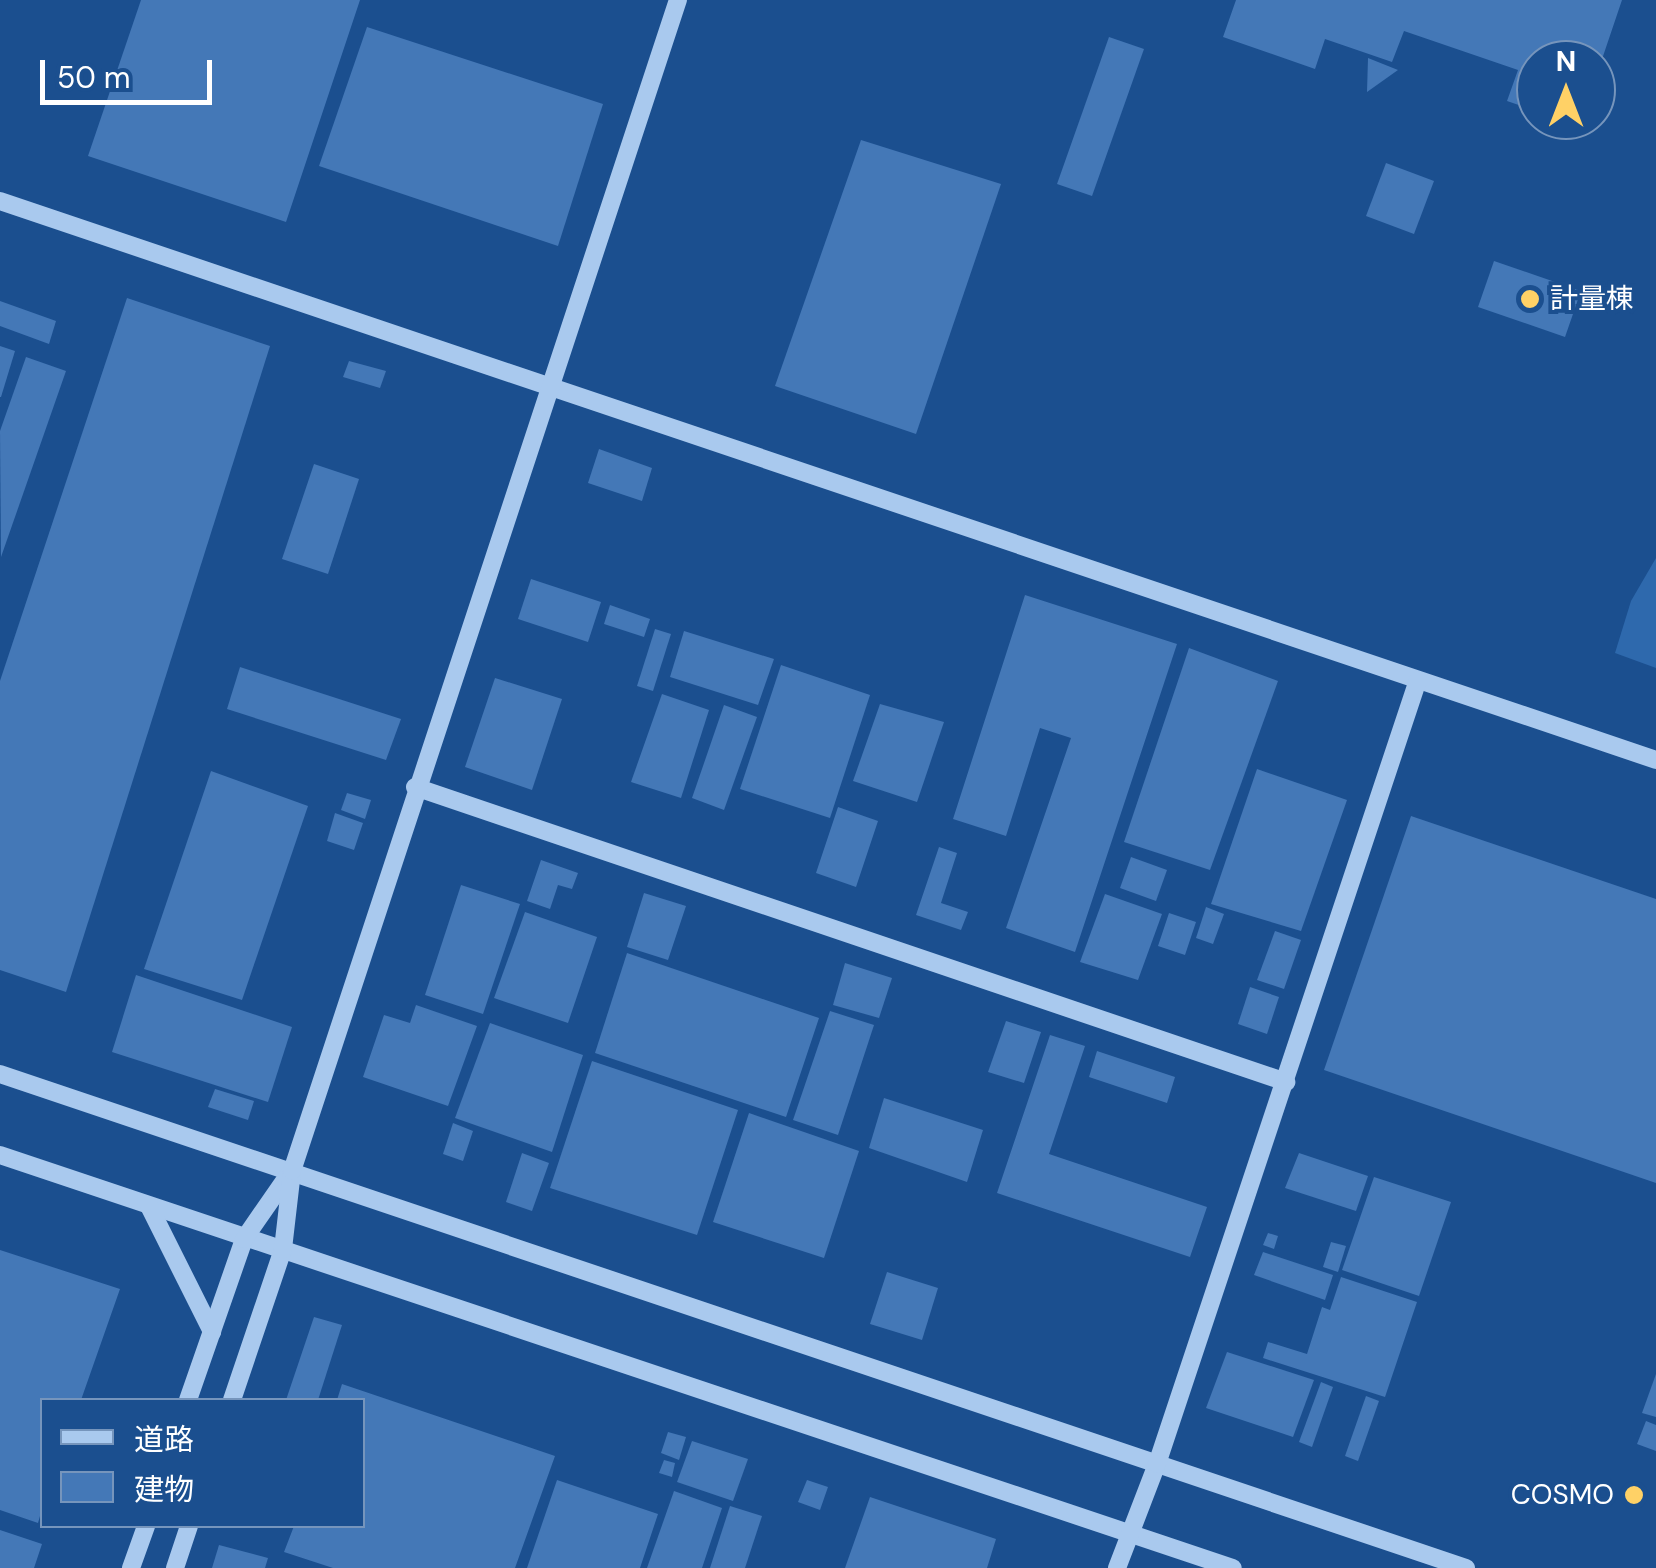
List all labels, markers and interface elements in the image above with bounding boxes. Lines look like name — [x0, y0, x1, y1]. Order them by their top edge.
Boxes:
scale bar — [45, 40, 218, 102]
north arrow — [1516, 40, 1616, 140]
text: N — [1556, 43, 1576, 80]
text: 50 m — [57, 58, 131, 97]
place label: 計量棟 — [1550, 282, 1634, 316]
marker: 計量棟 — [1519, 288, 1541, 310]
legend — [40, 1398, 365, 1528]
text: 道路 — [134, 1420, 194, 1459]
text: 建物 — [134, 1470, 194, 1509]
place label: COSMO — [1511, 1478, 1614, 1512]
marker: COSMO — [1623, 1484, 1645, 1506]

